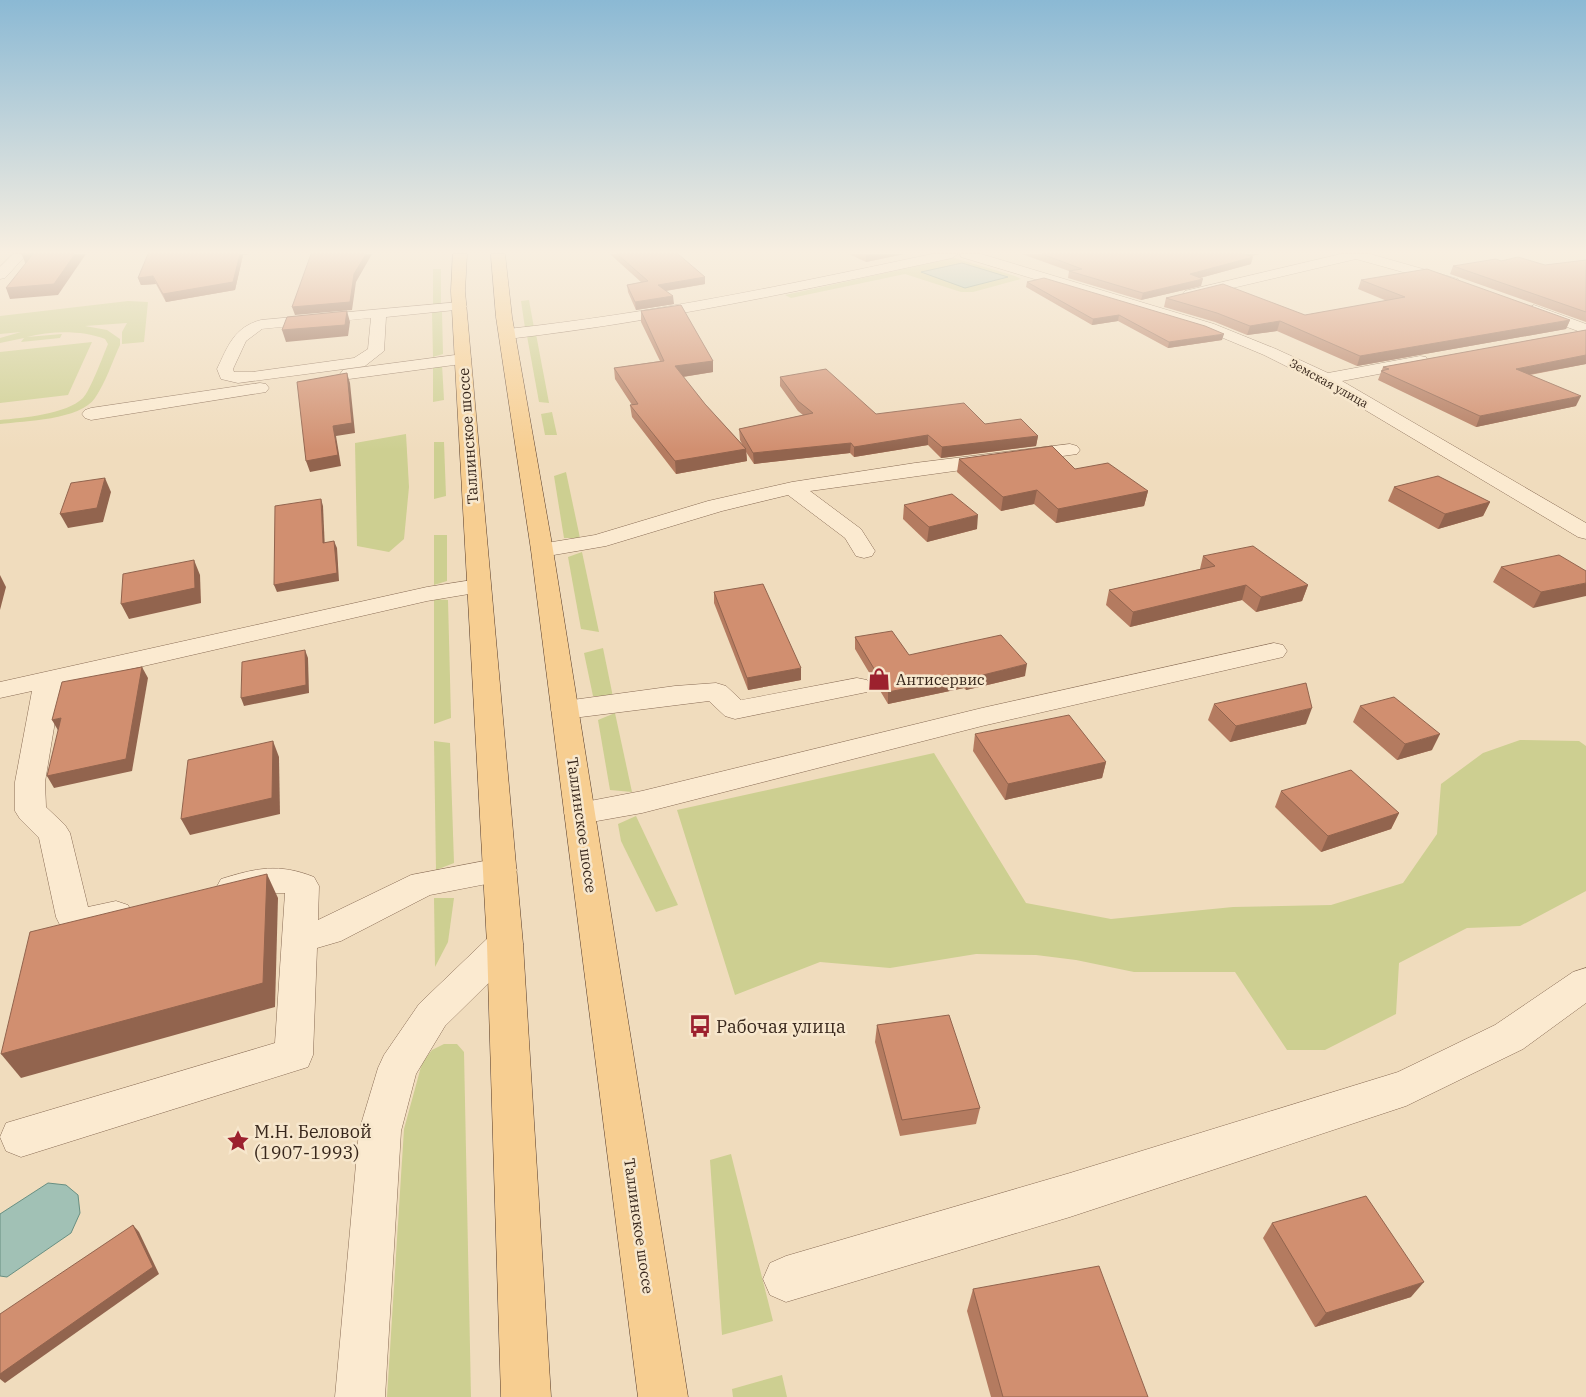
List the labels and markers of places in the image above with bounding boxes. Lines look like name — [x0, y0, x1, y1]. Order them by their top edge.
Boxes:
shop icon: Антисервис — [866, 666, 892, 692]
place label: Антисервис — [896, 670, 985, 689]
bus stop icon: Рабочая улица — [687, 1013, 713, 1039]
place label: Рабочая улица — [716, 1015, 846, 1038]
place label: М.Н. Беловой (1907-1993) — [254, 1120, 372, 1164]
place icon: М.Н. Беловой (1907-1993) — [225, 1128, 251, 1154]

